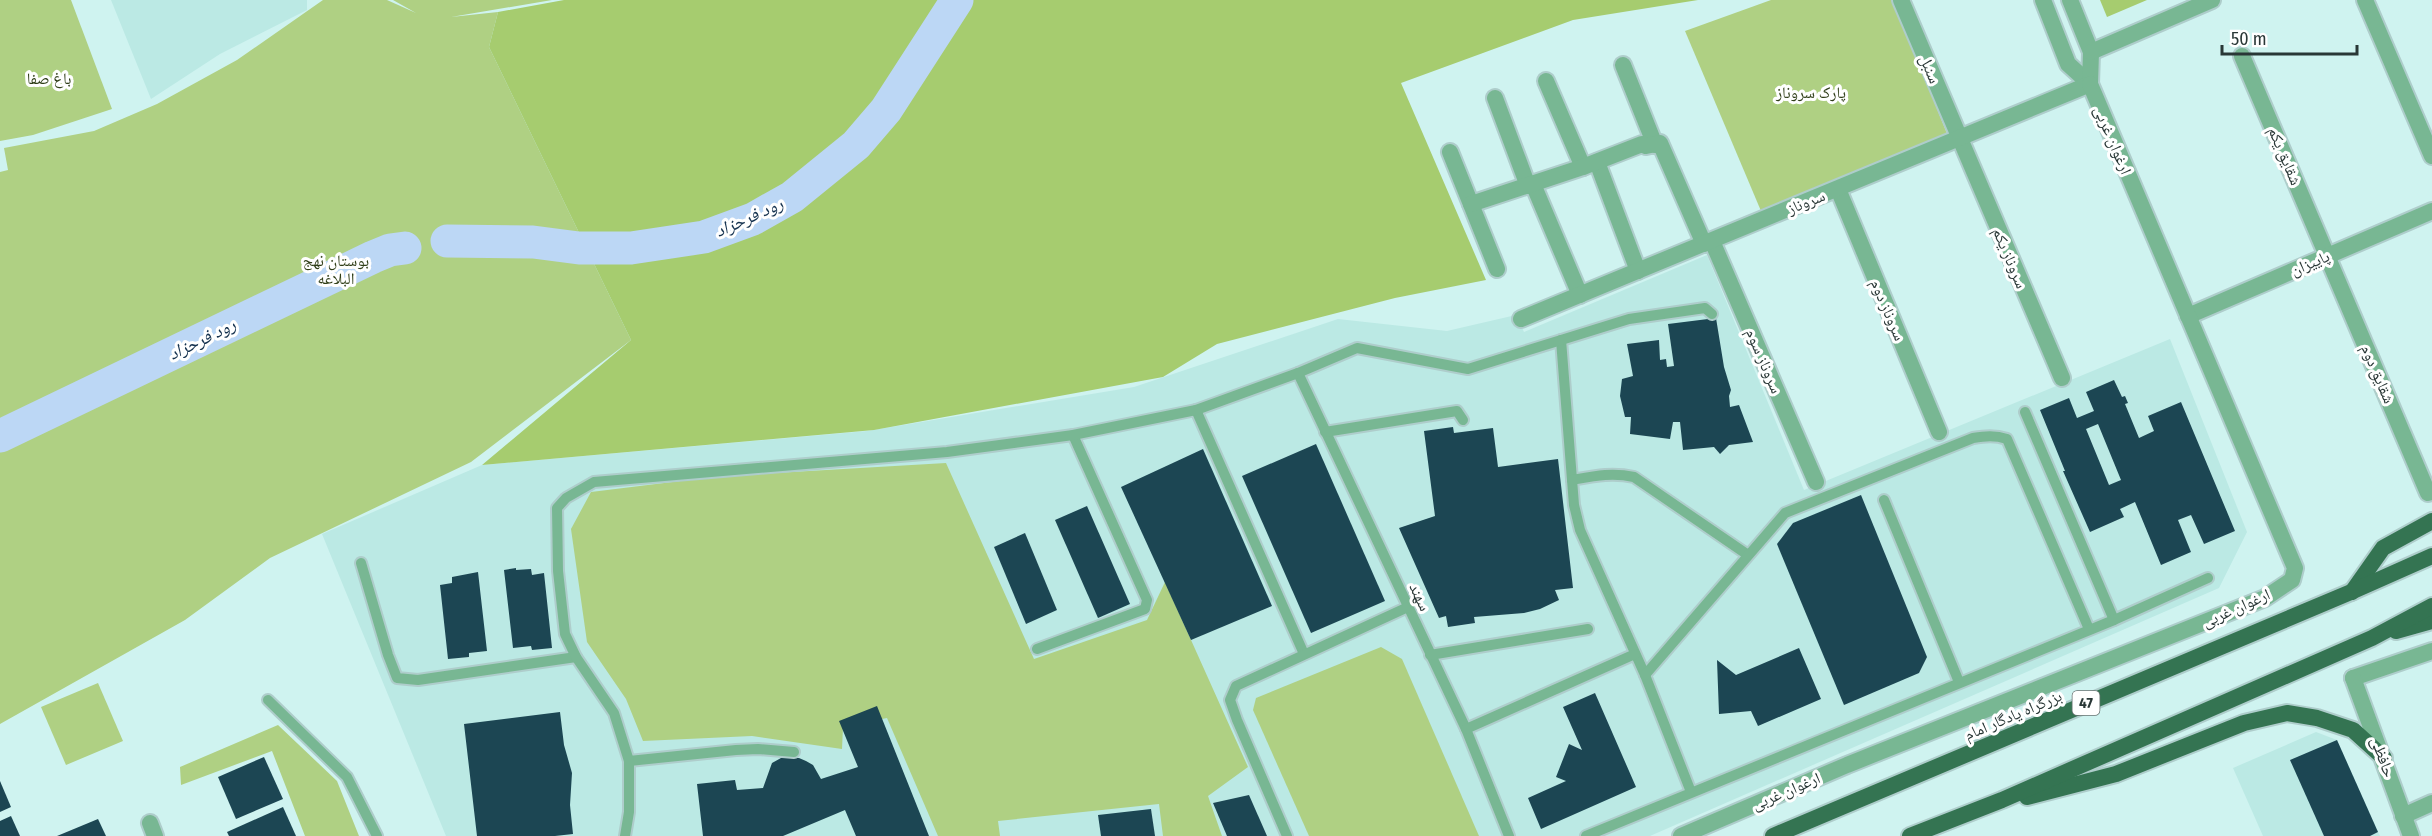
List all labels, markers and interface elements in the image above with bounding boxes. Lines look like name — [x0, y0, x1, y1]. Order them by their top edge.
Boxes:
scale bar — [2222, 18, 2357, 56]
text: 50 m — [2231, 28, 2267, 50]
street label: سنبل — [1915, 52, 1944, 87]
park label: باغ صفا — [27, 69, 71, 89]
park label: پارک سروناز — [1775, 83, 1846, 102]
street label: ارغوان غربی — [2089, 103, 2136, 177]
street label: شقایق یکم — [2263, 124, 2306, 188]
street label: سروناز — [1783, 186, 1828, 219]
water label: رود فرحزاد — [712, 192, 787, 242]
street label: سروناز یکم — [1988, 225, 2031, 292]
street label: پاییزان — [2288, 246, 2333, 281]
park label: بوستان نهج البلاغه — [303, 251, 369, 288]
street label: سروناز دوم — [1866, 276, 1909, 344]
water label: رود فرحزاد — [165, 313, 239, 365]
street label: سروناز سوم — [1741, 326, 1786, 397]
street label: شقایق دوم — [2356, 342, 2399, 407]
street label: سهند — [1405, 580, 1435, 614]
street label: ارغوان غربی — [2199, 585, 2273, 632]
street label: بزرگراه یادگار امام — [1961, 686, 2065, 745]
road number: 47 — [2072, 691, 2100, 715]
street label: حافظی — [2366, 734, 2399, 780]
street label: ارغوان غربی — [1749, 768, 1823, 815]

